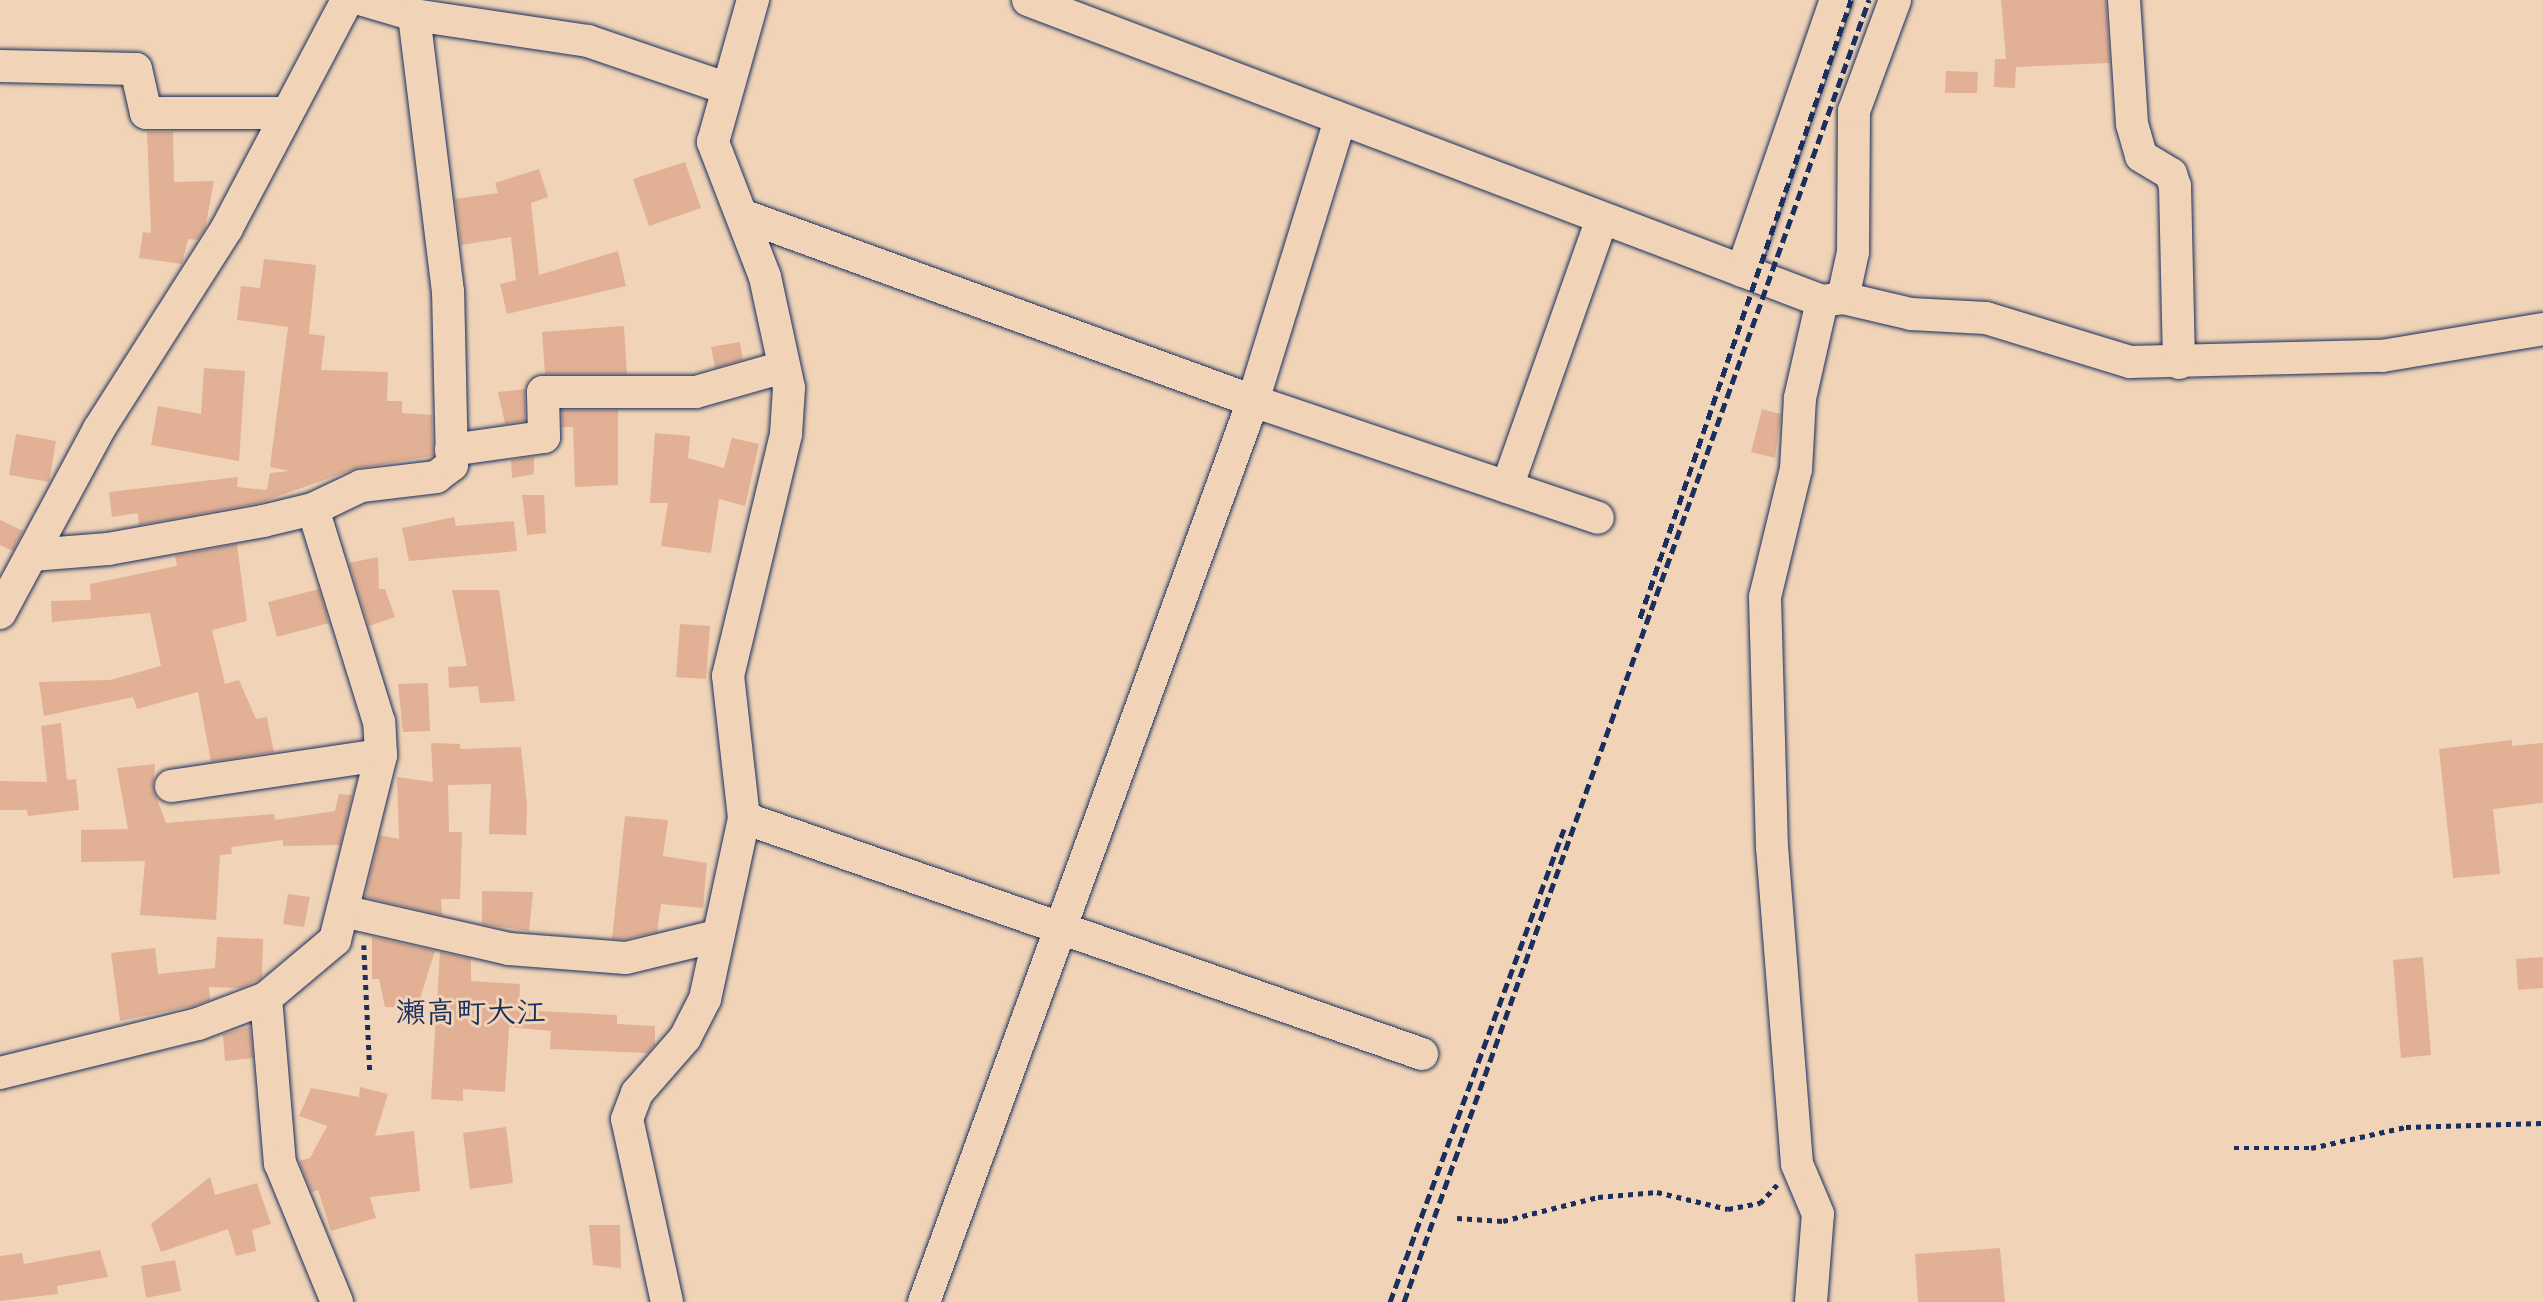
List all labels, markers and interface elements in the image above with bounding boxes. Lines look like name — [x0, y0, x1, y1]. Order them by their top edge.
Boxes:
district label: 瀬高町大江 — [396, 994, 546, 1030]

